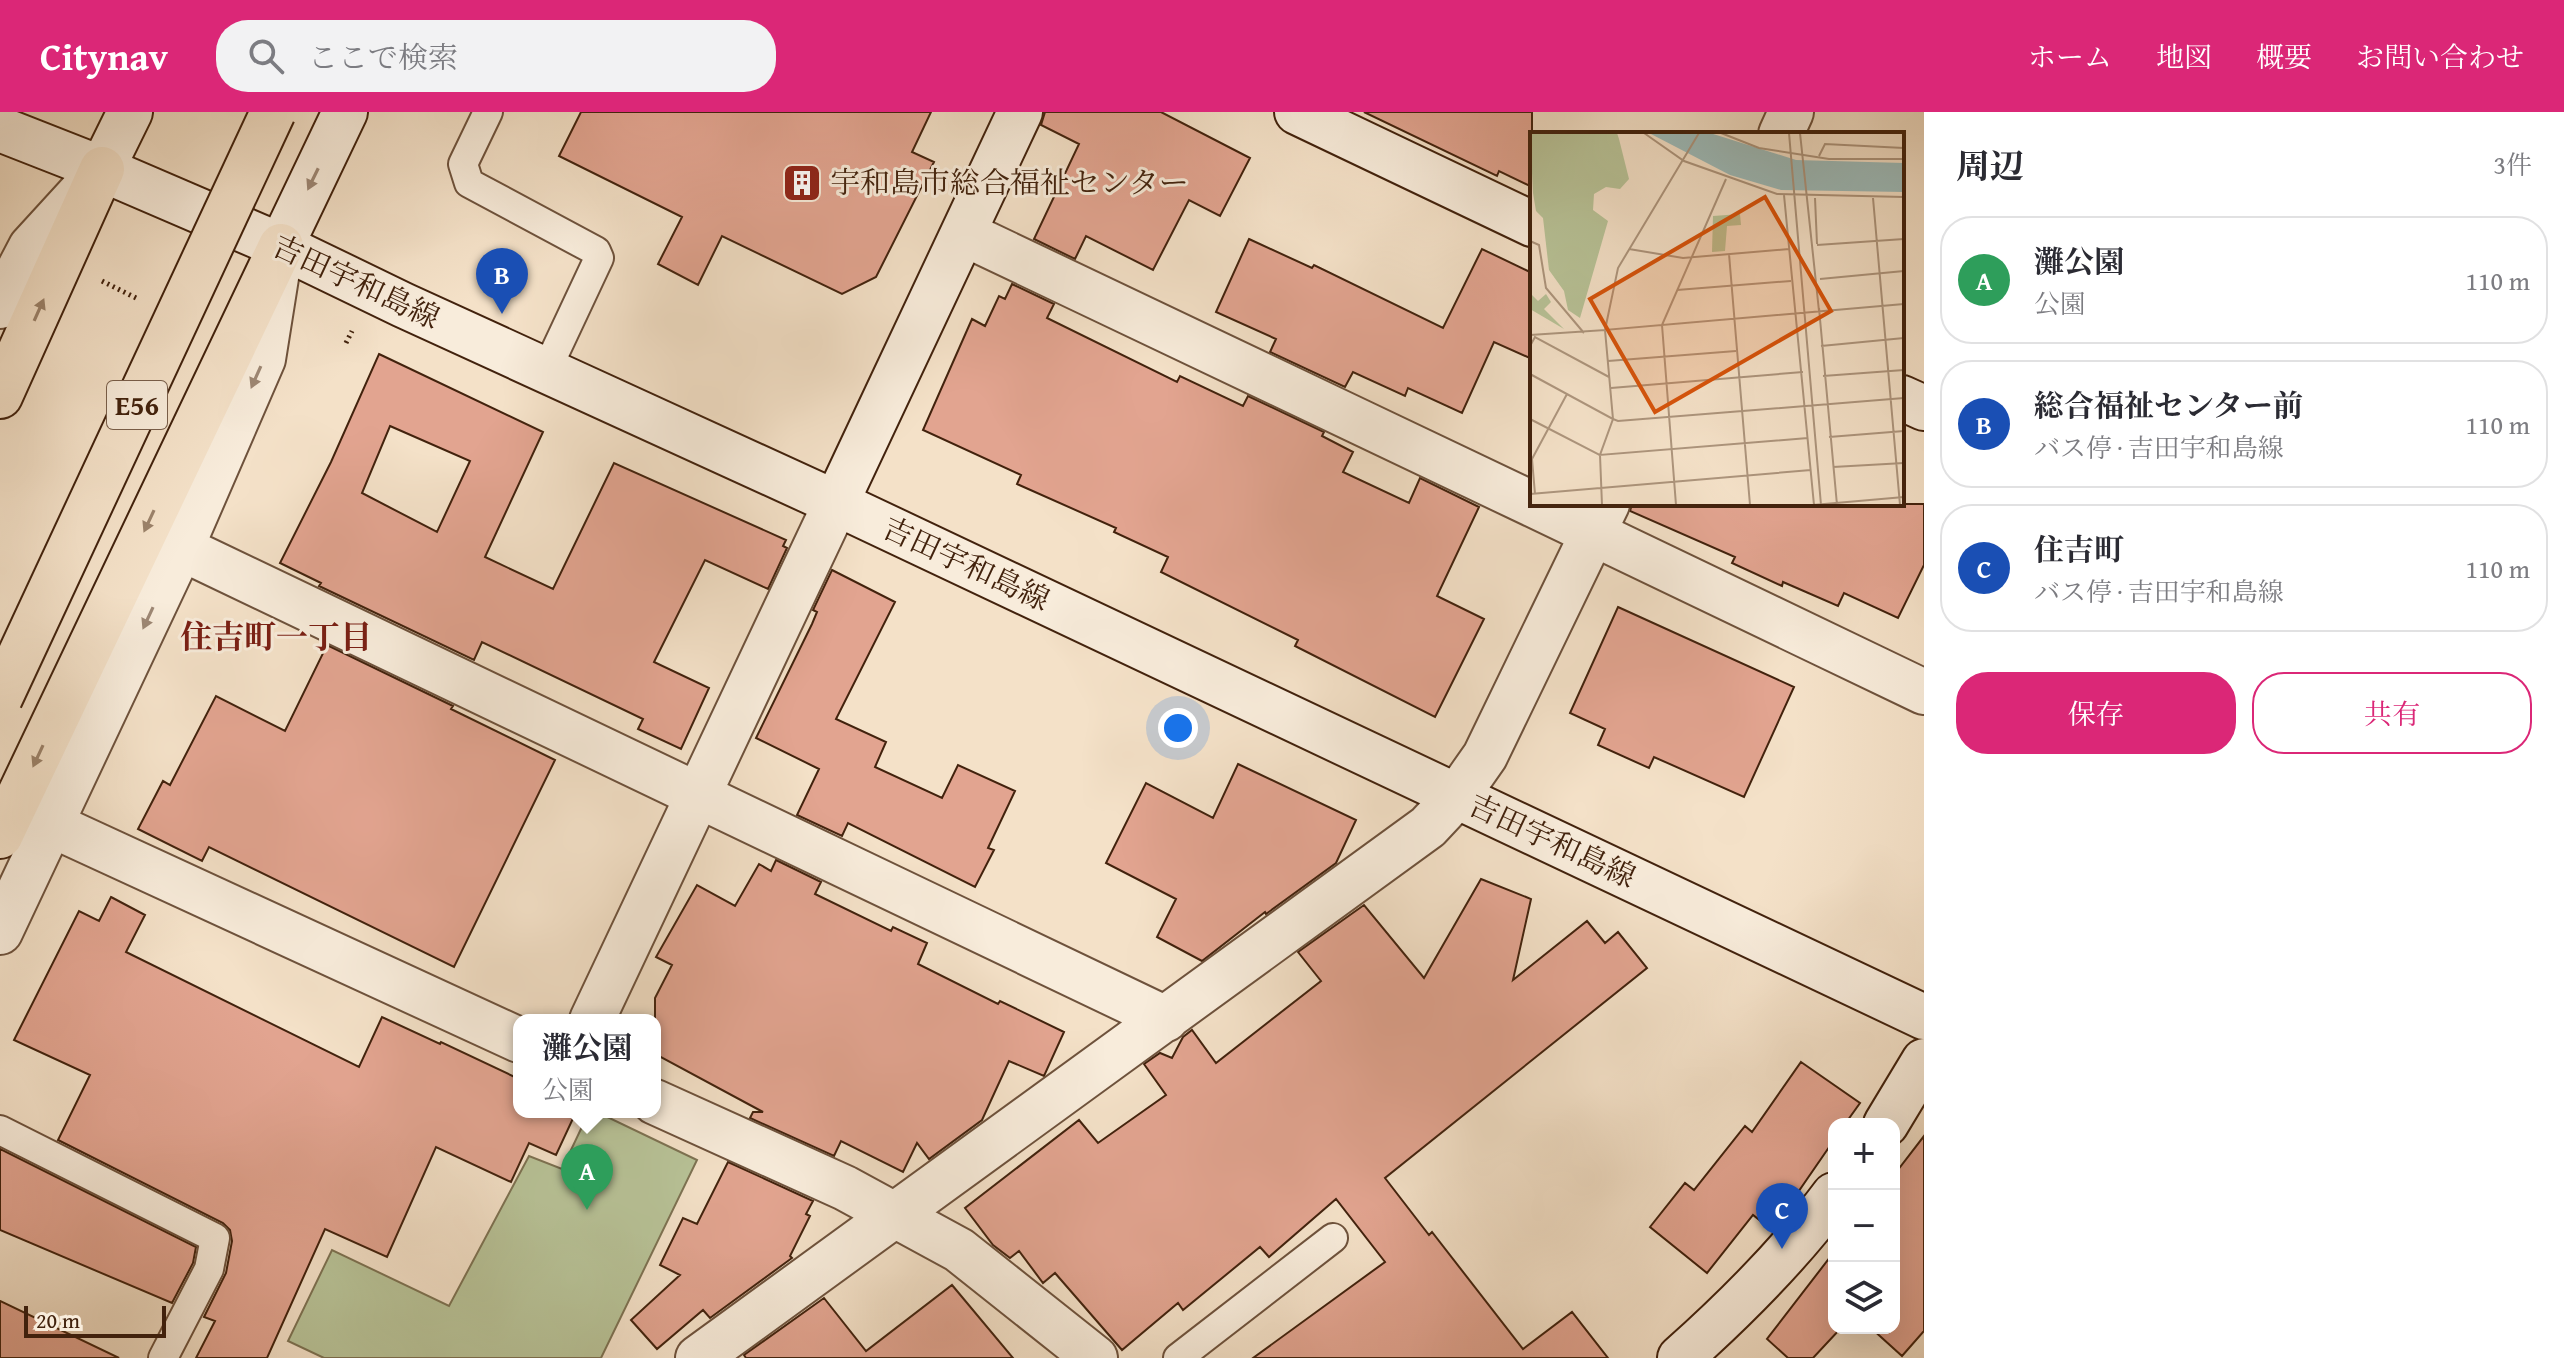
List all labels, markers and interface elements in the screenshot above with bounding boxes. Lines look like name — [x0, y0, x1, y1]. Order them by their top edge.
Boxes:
search box — [216, 20, 776, 92]
text: Citynav — [40, 28, 168, 84]
icon: search — [244, 34, 288, 78]
text: ここで検索 — [308, 35, 458, 79]
text: ホーム — [2028, 36, 2112, 77]
text: 地図 — [2156, 36, 2212, 77]
text: 概要 — [2256, 36, 2312, 77]
text: お問い合わせ — [2356, 36, 2524, 77]
inset map — [1530, 132, 1904, 506]
text: 周辺 — [1956, 141, 2024, 190]
text: 3件 — [2493, 145, 2532, 184]
place label: 宇和島市総合福祉センター — [830, 160, 1189, 204]
building icon: 宇和島市総合福祉センター — [781, 162, 823, 204]
one-way arrow — [306, 167, 320, 191]
street label: 吉田宇和島線 — [266, 223, 447, 339]
text: 灘公園 — [2034, 239, 2124, 283]
pin: B — [476, 248, 528, 314]
text: A — [1976, 261, 1992, 300]
text: 110 m — [2465, 261, 2530, 300]
text: 公園 — [2034, 284, 2086, 323]
one-way arrow — [33, 298, 46, 321]
one-way arrow — [249, 365, 262, 389]
road number: E56 — [107, 381, 167, 429]
text: 総合福祉センター前 — [2034, 383, 2303, 427]
text: B — [1976, 405, 1992, 444]
text: 110 m — [2465, 405, 2530, 444]
text: バス停 · 吉田宇和島線 — [2034, 428, 2284, 467]
street label: 吉田宇和島線 — [876, 505, 1057, 621]
one-way arrow — [142, 509, 156, 532]
text: 住吉町 — [2034, 527, 2124, 571]
text: C — [1977, 549, 1991, 588]
text: 110 m — [2465, 549, 2530, 588]
text: バス停 · 吉田宇和島線 — [2034, 572, 2284, 611]
one-way arrow — [141, 606, 155, 630]
district label: 住吉町一丁目 — [180, 613, 372, 660]
button: 保存 — [1956, 672, 2236, 754]
button: 共有 — [2252, 672, 2532, 754]
your location — [1158, 708, 1198, 748]
one-way arrow — [31, 744, 45, 767]
street label: 吉田宇和島線 — [1462, 782, 1643, 898]
popup — [513, 1014, 661, 1118]
text: 灘公園 — [542, 1025, 632, 1069]
text: 公園 — [542, 1070, 594, 1109]
map controls — [1828, 1118, 1900, 1334]
button: + — [1828, 1118, 1900, 1190]
pin: A — [561, 1144, 613, 1210]
pin: C — [1756, 1183, 1808, 1249]
button: − — [1828, 1190, 1900, 1262]
button: layers — [1828, 1262, 1900, 1334]
scale bar — [24, 1302, 166, 1338]
text: 20 m — [36, 1304, 80, 1336]

